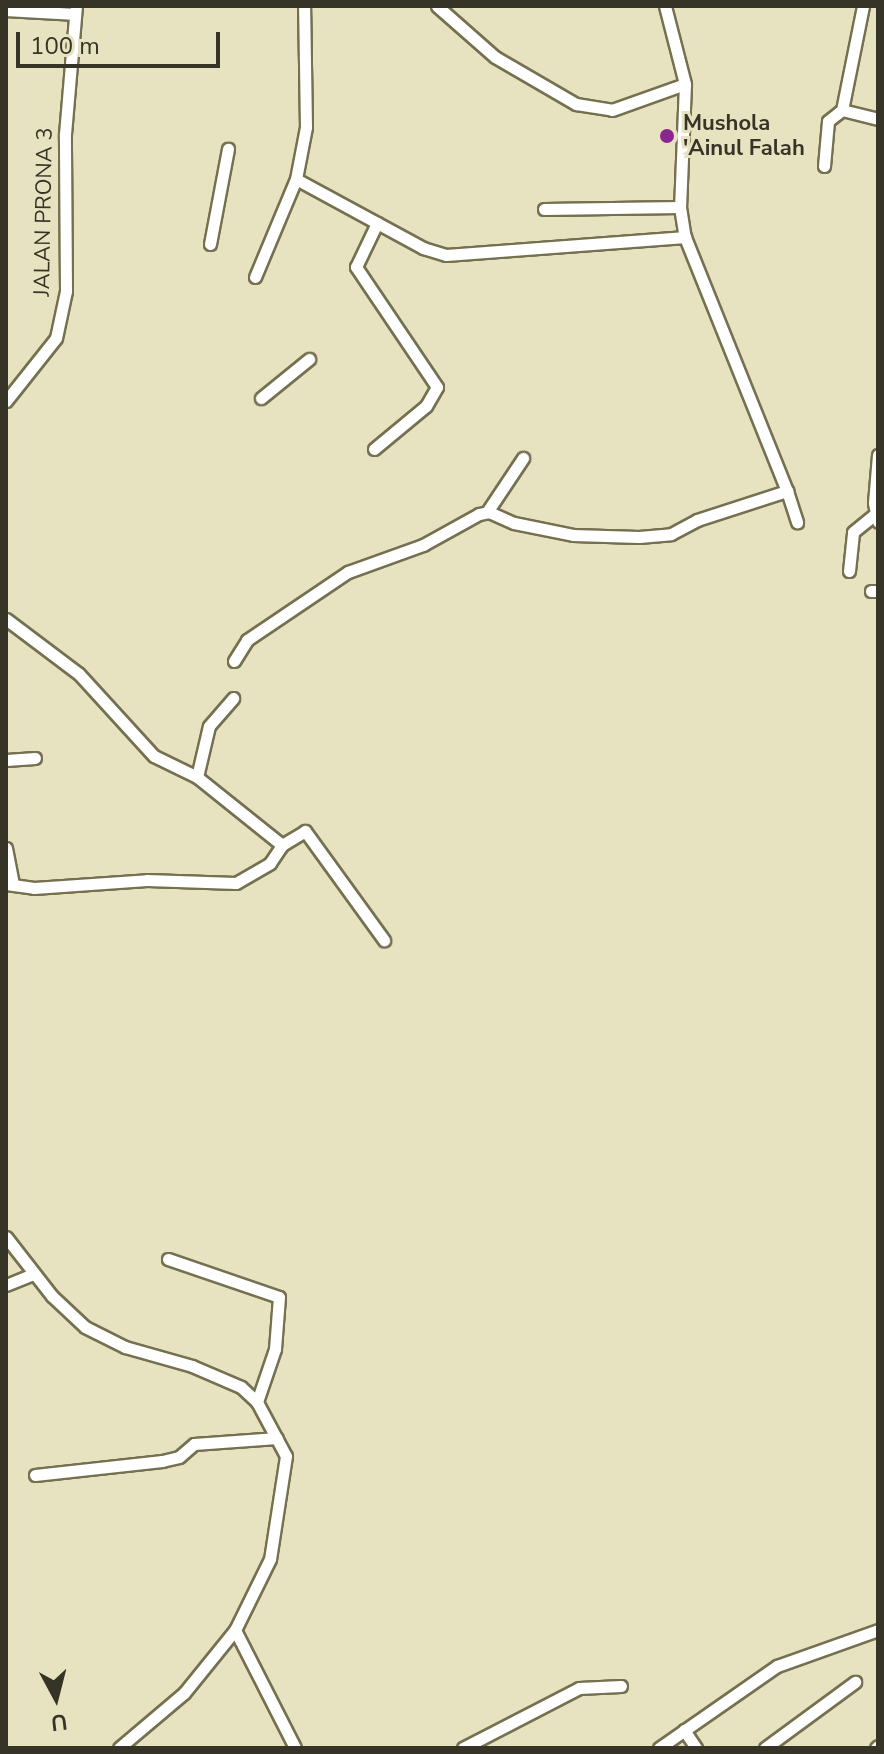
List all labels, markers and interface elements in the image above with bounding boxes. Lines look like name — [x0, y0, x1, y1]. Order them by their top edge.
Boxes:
scale bar — [20, 16, 224, 66]
text: 100 m — [30, 30, 100, 62]
place label: Mushola 'Ainul Falah — [683, 110, 805, 162]
street label: JALAN PRONA 3 — [29, 127, 59, 297]
marker: Mushola 'Ainul Falah — [658, 127, 676, 145]
north arrow — [16, 1658, 96, 1738]
text: U — [49, 1706, 69, 1738]

